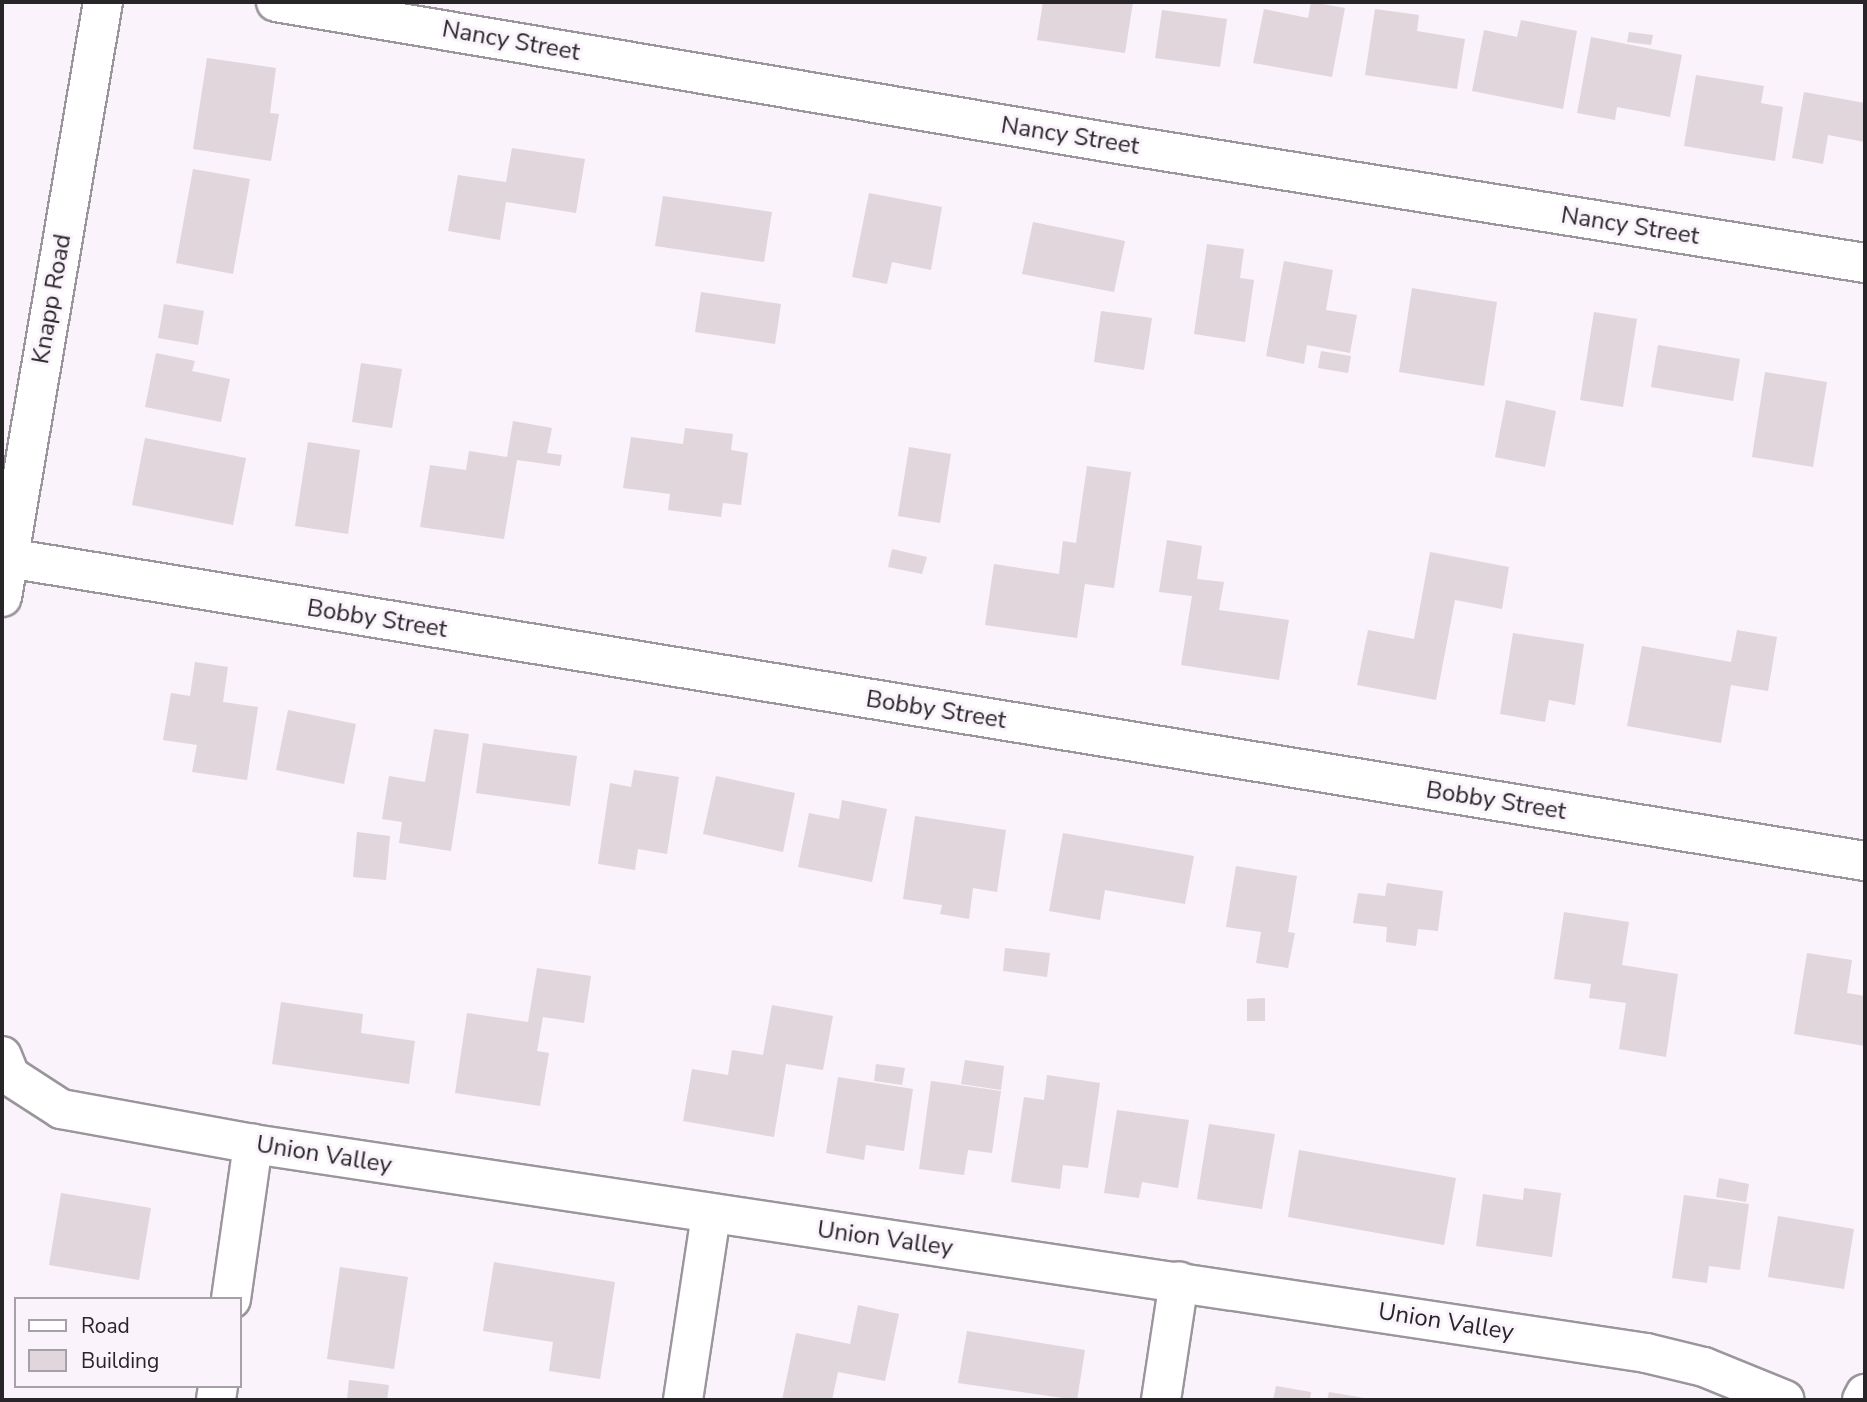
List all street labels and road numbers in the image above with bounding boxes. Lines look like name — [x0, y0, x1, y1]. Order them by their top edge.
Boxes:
street label: Nancy Street — [440, 15, 582, 67]
street label: Nancy Street — [999, 111, 1141, 161]
street label: Nancy Street — [1559, 201, 1701, 251]
street label: Knapp Road — [26, 232, 78, 366]
street label: Bobby Street — [305, 594, 449, 644]
street label: Bobby Street — [864, 685, 1008, 735]
street label: Bobby Street — [1424, 776, 1568, 826]
street label: Union Valley — [254, 1130, 394, 1180]
street label: Union Valley — [815, 1215, 955, 1263]
street label: Union Valley — [1376, 1297, 1516, 1347]

